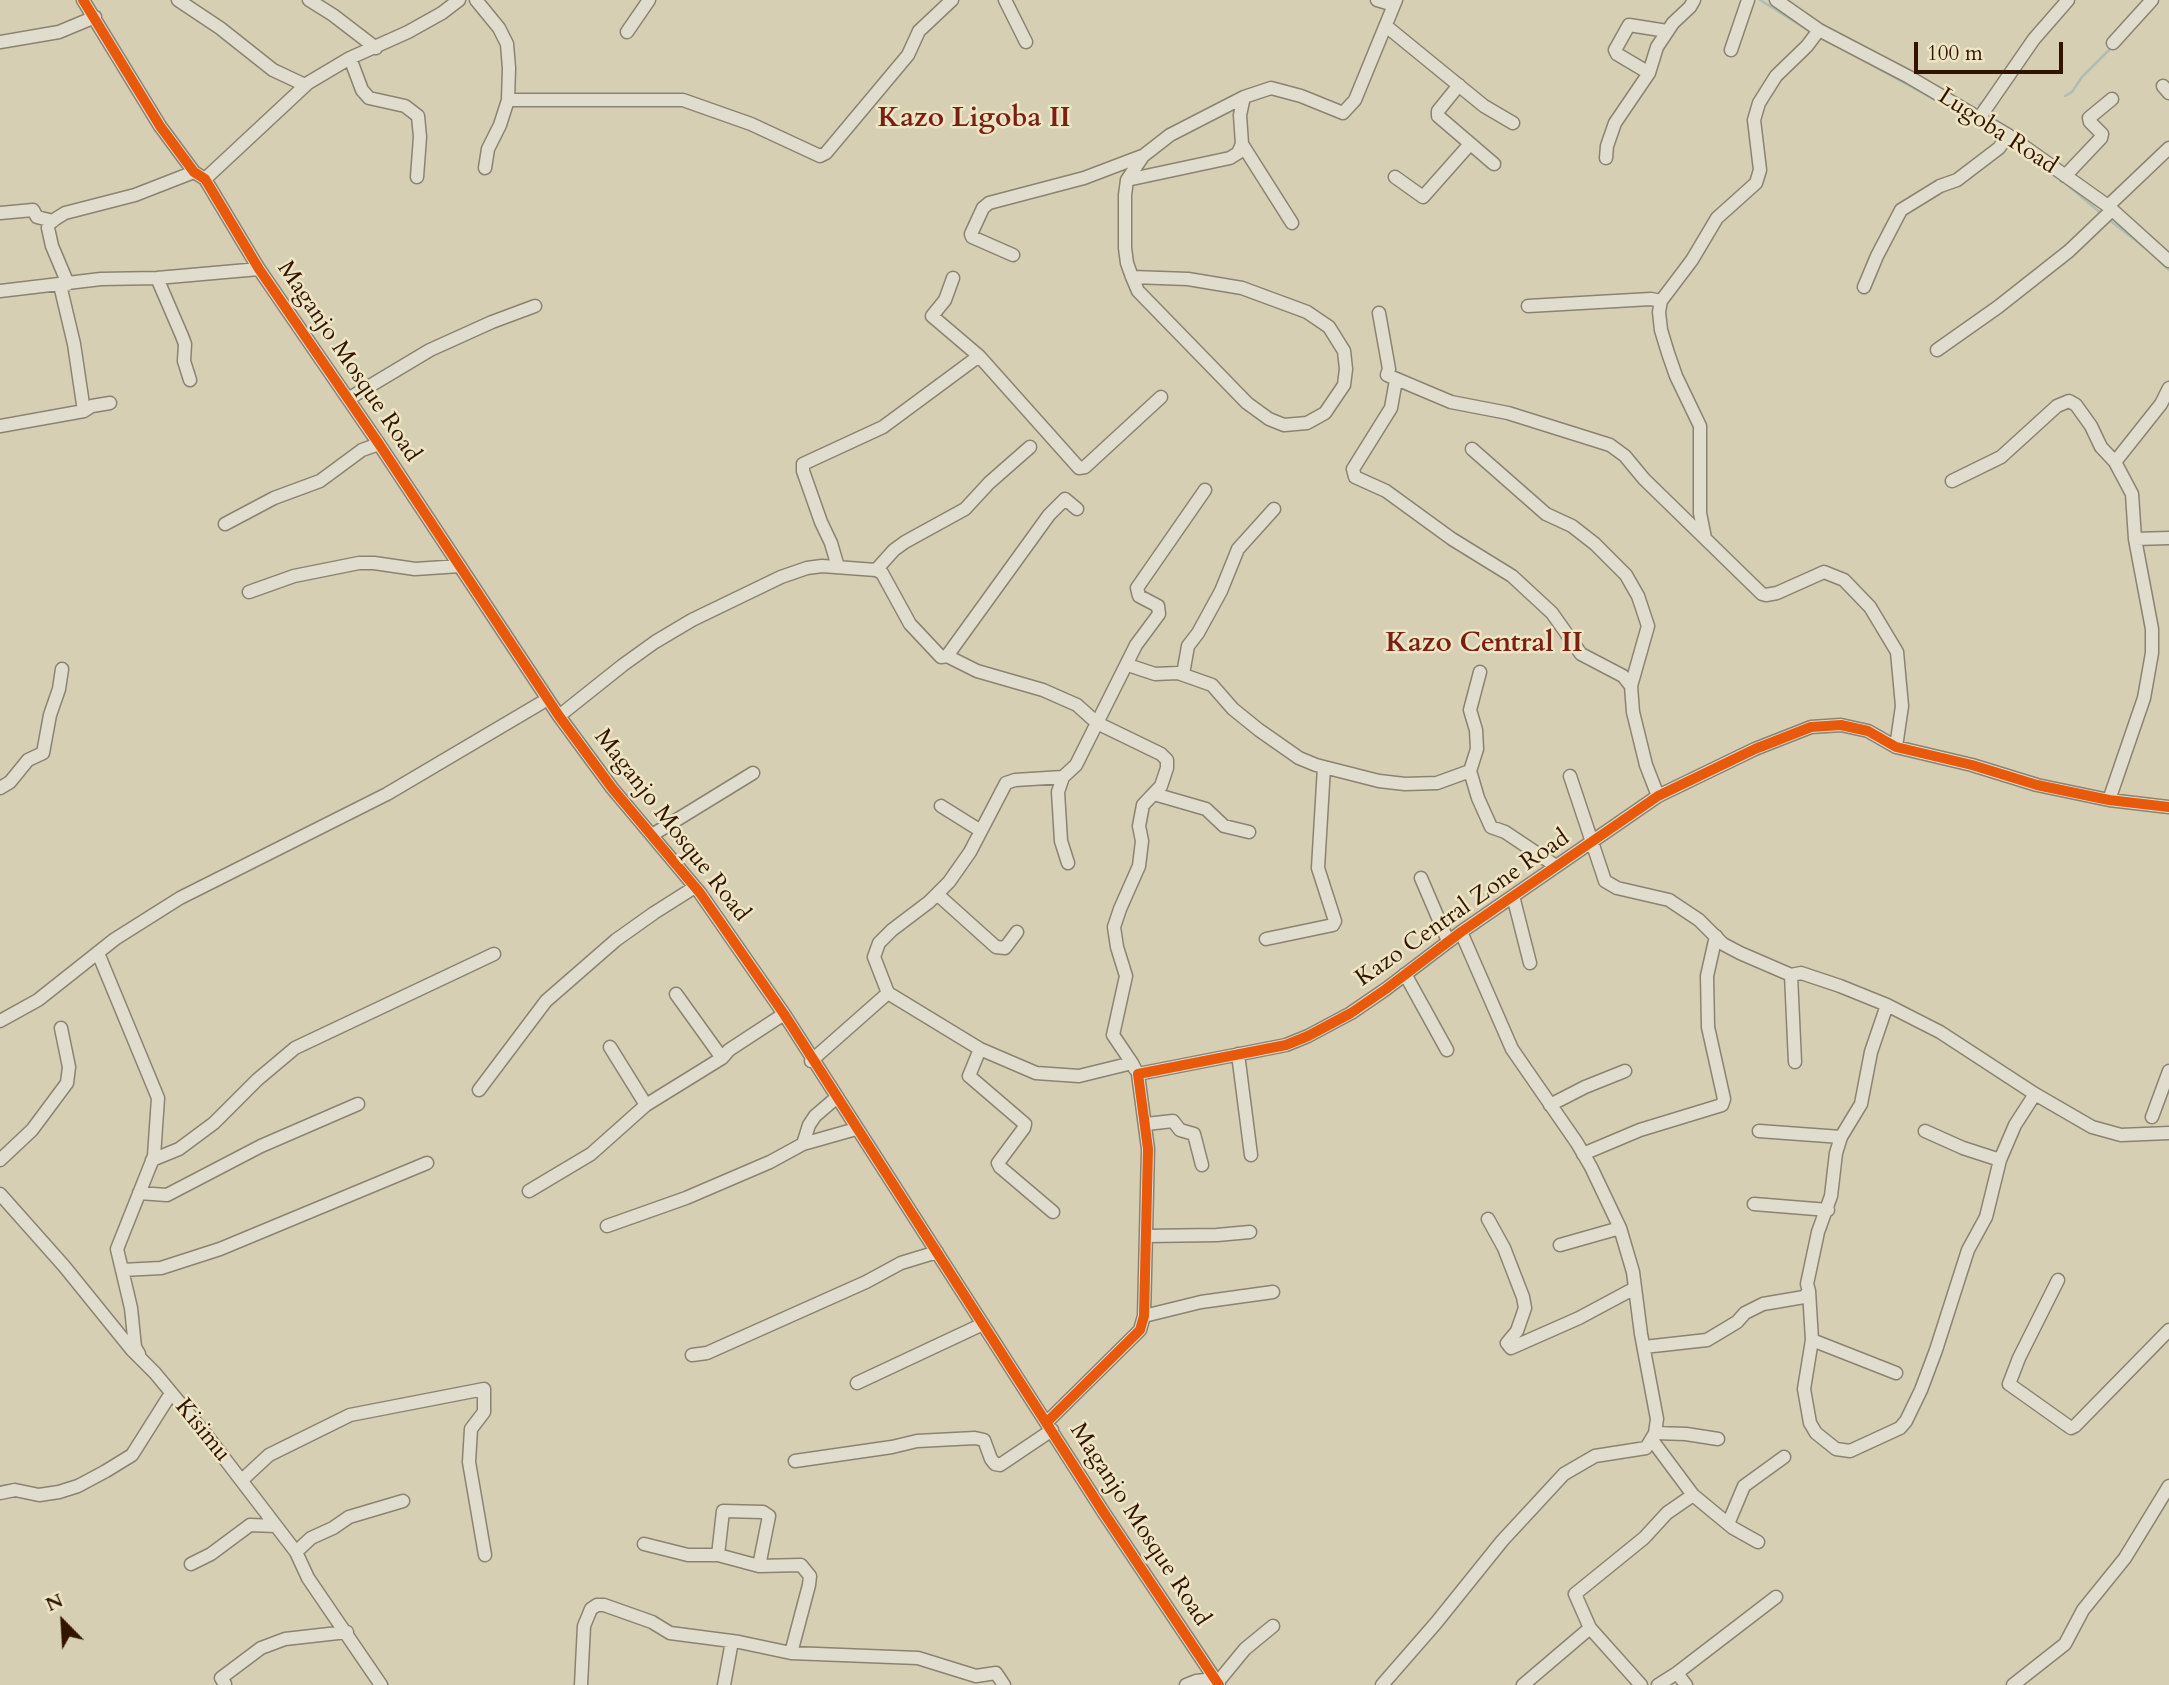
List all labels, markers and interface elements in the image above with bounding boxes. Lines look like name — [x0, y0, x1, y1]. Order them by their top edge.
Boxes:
scale bar — [1917, 28, 2066, 72]
text: 100 m — [1927, 39, 1983, 68]
street label: Lugoba Road — [1932, 83, 2062, 181]
district label: Kazo Ligoba II — [878, 103, 1070, 137]
street label: Maganjo Mosque Road — [270, 256, 426, 468]
district label: Kazo Central II — [1385, 628, 1583, 662]
street label: Maganjo Mosque Road — [587, 724, 755, 928]
street label: Kazo Central Zone Road — [1351, 824, 1575, 994]
street label: Kisimu — [168, 1394, 236, 1468]
street label: Maganjo Mosque Road — [1063, 1418, 1215, 1632]
north arrow — [28, 1587, 98, 1657]
text: N — [42, 1588, 67, 1618]

